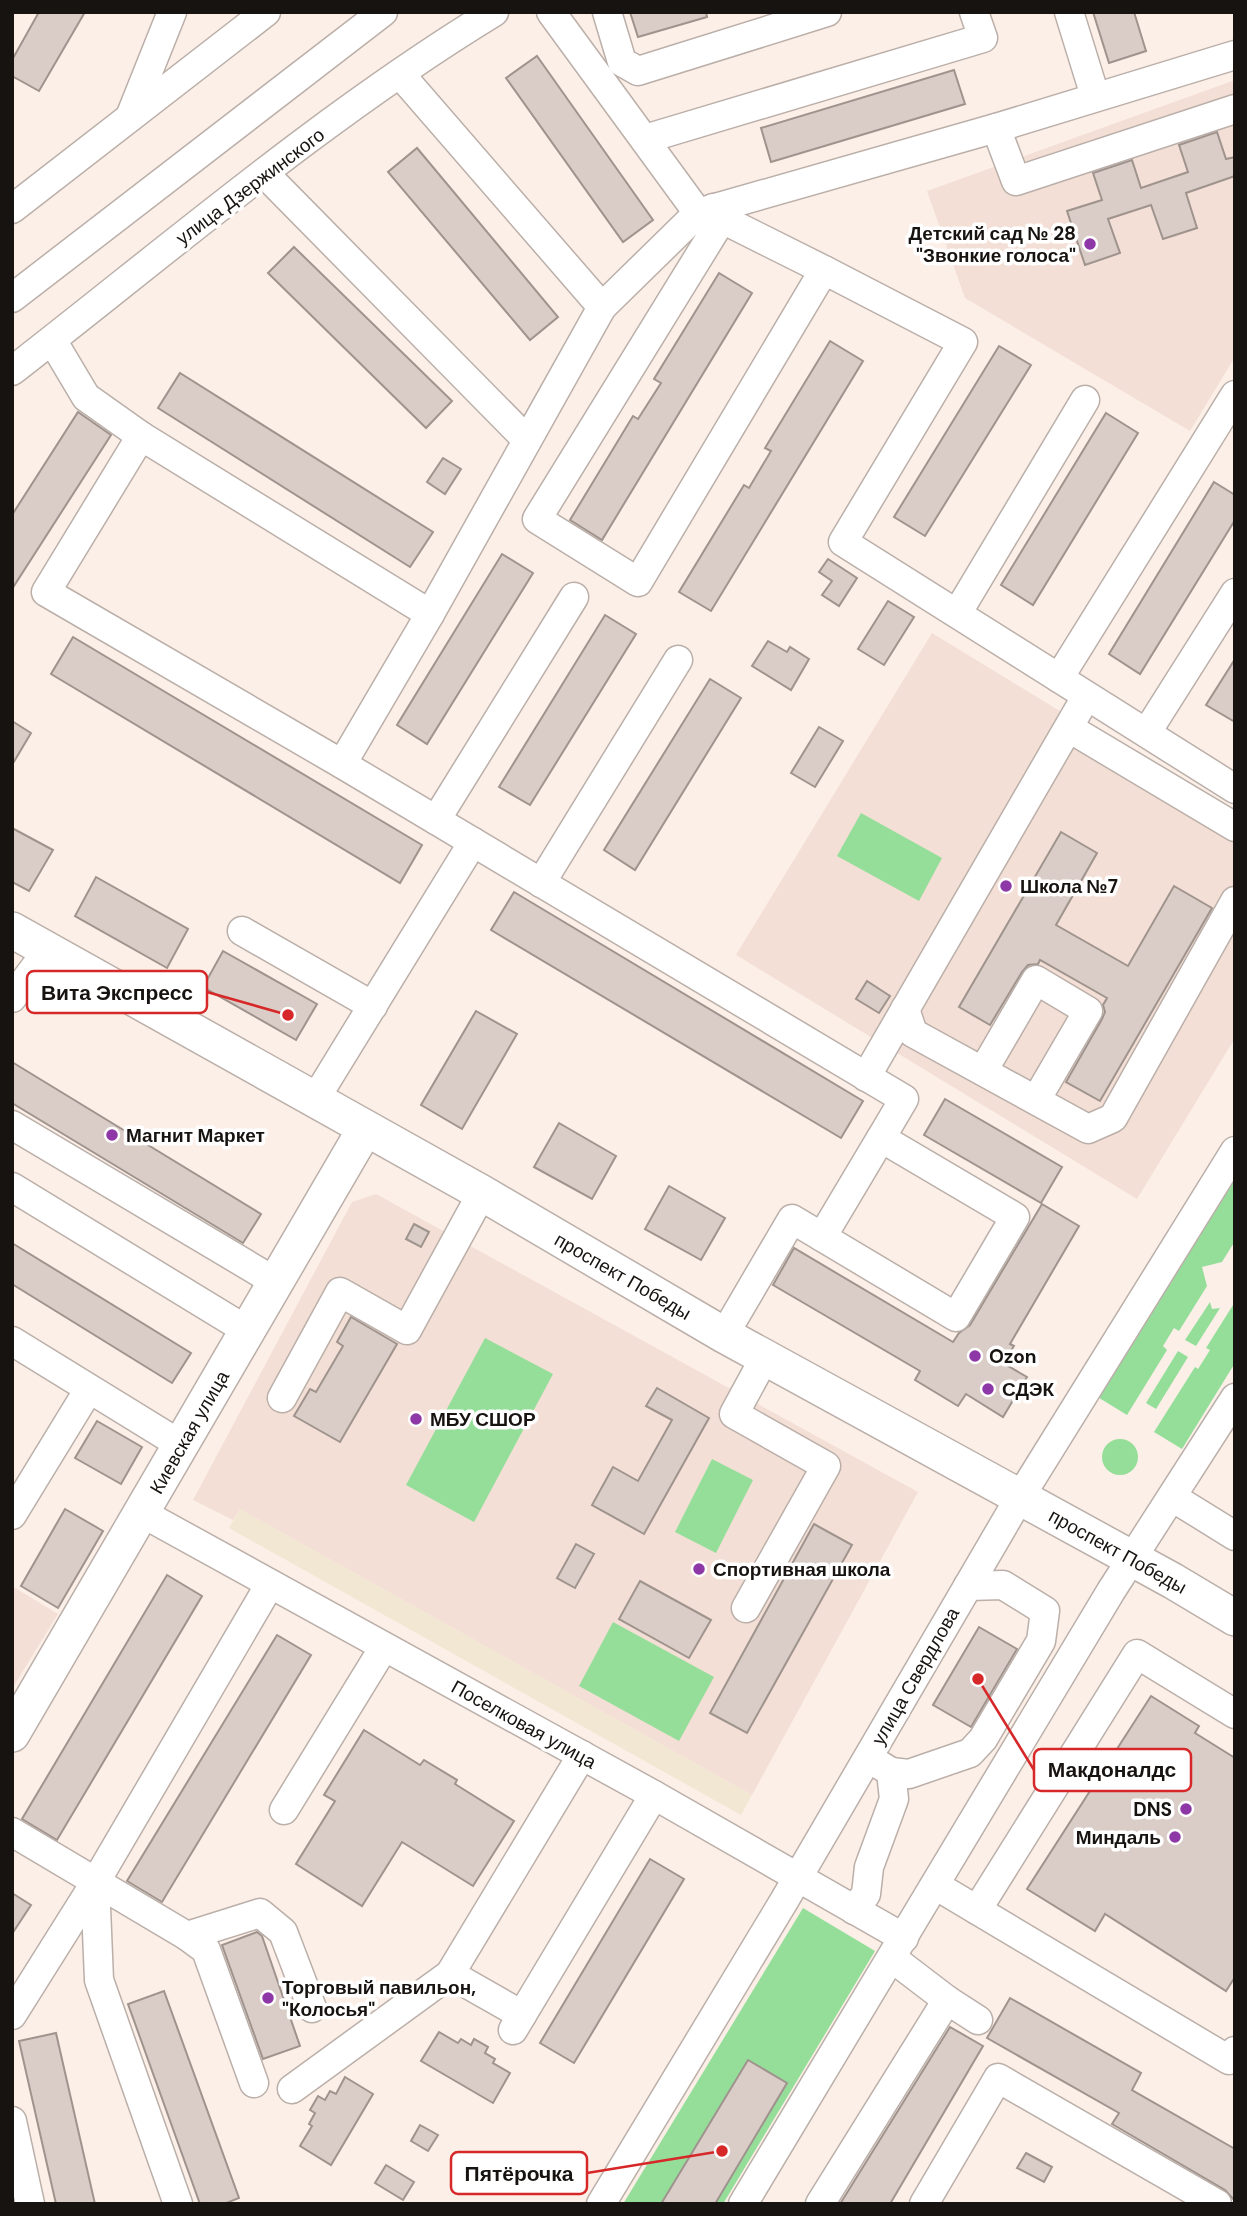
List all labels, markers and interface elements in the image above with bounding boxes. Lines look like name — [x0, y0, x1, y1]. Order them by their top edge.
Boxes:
street label: улица Дзержинского — [171, 122, 330, 251]
place label: Детский сад № 28 "Звонкие голоса" — [909, 221, 1076, 268]
marker: Детский сад № 28 "Звонкие голоса" — [1082, 236, 1098, 252]
place label: Школа №7 — [1020, 874, 1118, 899]
marker: Школа №7 — [998, 878, 1014, 894]
callout: Вита Экспресс — [27, 971, 207, 1013]
text: Вита Экспресс — [41, 979, 193, 1007]
place label: Магнит Маркет — [126, 1123, 265, 1148]
marker: Магнит Маркет — [104, 1127, 120, 1143]
street label: проспект Победы — [550, 1227, 696, 1326]
place label: Ozon — [989, 1344, 1037, 1369]
marker: Ozon — [967, 1348, 983, 1364]
street label: Киевская улица — [144, 1366, 235, 1498]
place label: СДЭК — [1002, 1377, 1055, 1402]
marker: СДЭК — [980, 1381, 996, 1397]
place label: МБУ СШОР — [430, 1407, 536, 1432]
marker: МБУ СШОР — [408, 1411, 424, 1427]
street label: проспект Победы — [1044, 1503, 1191, 1600]
place label: Спортивная школа — [713, 1557, 891, 1582]
marker: Спортивная школа — [691, 1561, 707, 1577]
street label: улица Свердлова — [866, 1603, 965, 1750]
street label: Поселковая улица — [447, 1674, 601, 1775]
callout: Макдоналдс — [1034, 1749, 1191, 1791]
text: Макдоналдс — [1048, 1756, 1177, 1784]
place label: DNS — [1133, 1797, 1172, 1822]
marker: DNS — [1178, 1801, 1194, 1817]
place label: Миндаль — [1076, 1825, 1161, 1850]
marker: Миндаль — [1167, 1829, 1183, 1845]
place label: Торговый павильон, "Колосья" — [282, 1975, 476, 2022]
marker: Торговый павильон, "Колосья" — [260, 1990, 276, 2006]
callout: Пятёрочка — [451, 2152, 587, 2194]
text: Пятёрочка — [465, 2160, 574, 2188]

